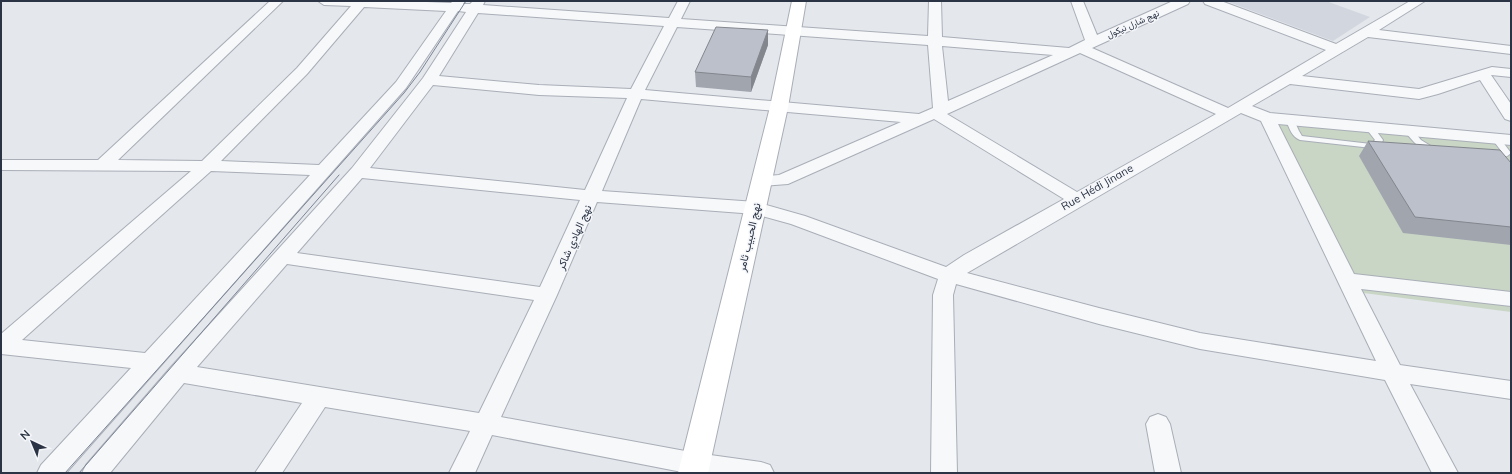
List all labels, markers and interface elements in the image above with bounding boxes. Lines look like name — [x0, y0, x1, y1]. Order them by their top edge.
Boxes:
street label: نهج شارل نيكول — [1105, 7, 1161, 41]
street label: Rue Hédi Jinane — [1058, 161, 1136, 213]
street label: نهج الحبيب ثامر — [734, 201, 765, 274]
street label: نهج الهادي شاكر — [553, 202, 597, 274]
north arrow — [12, 422, 52, 462]
text: N — [17, 427, 33, 443]

